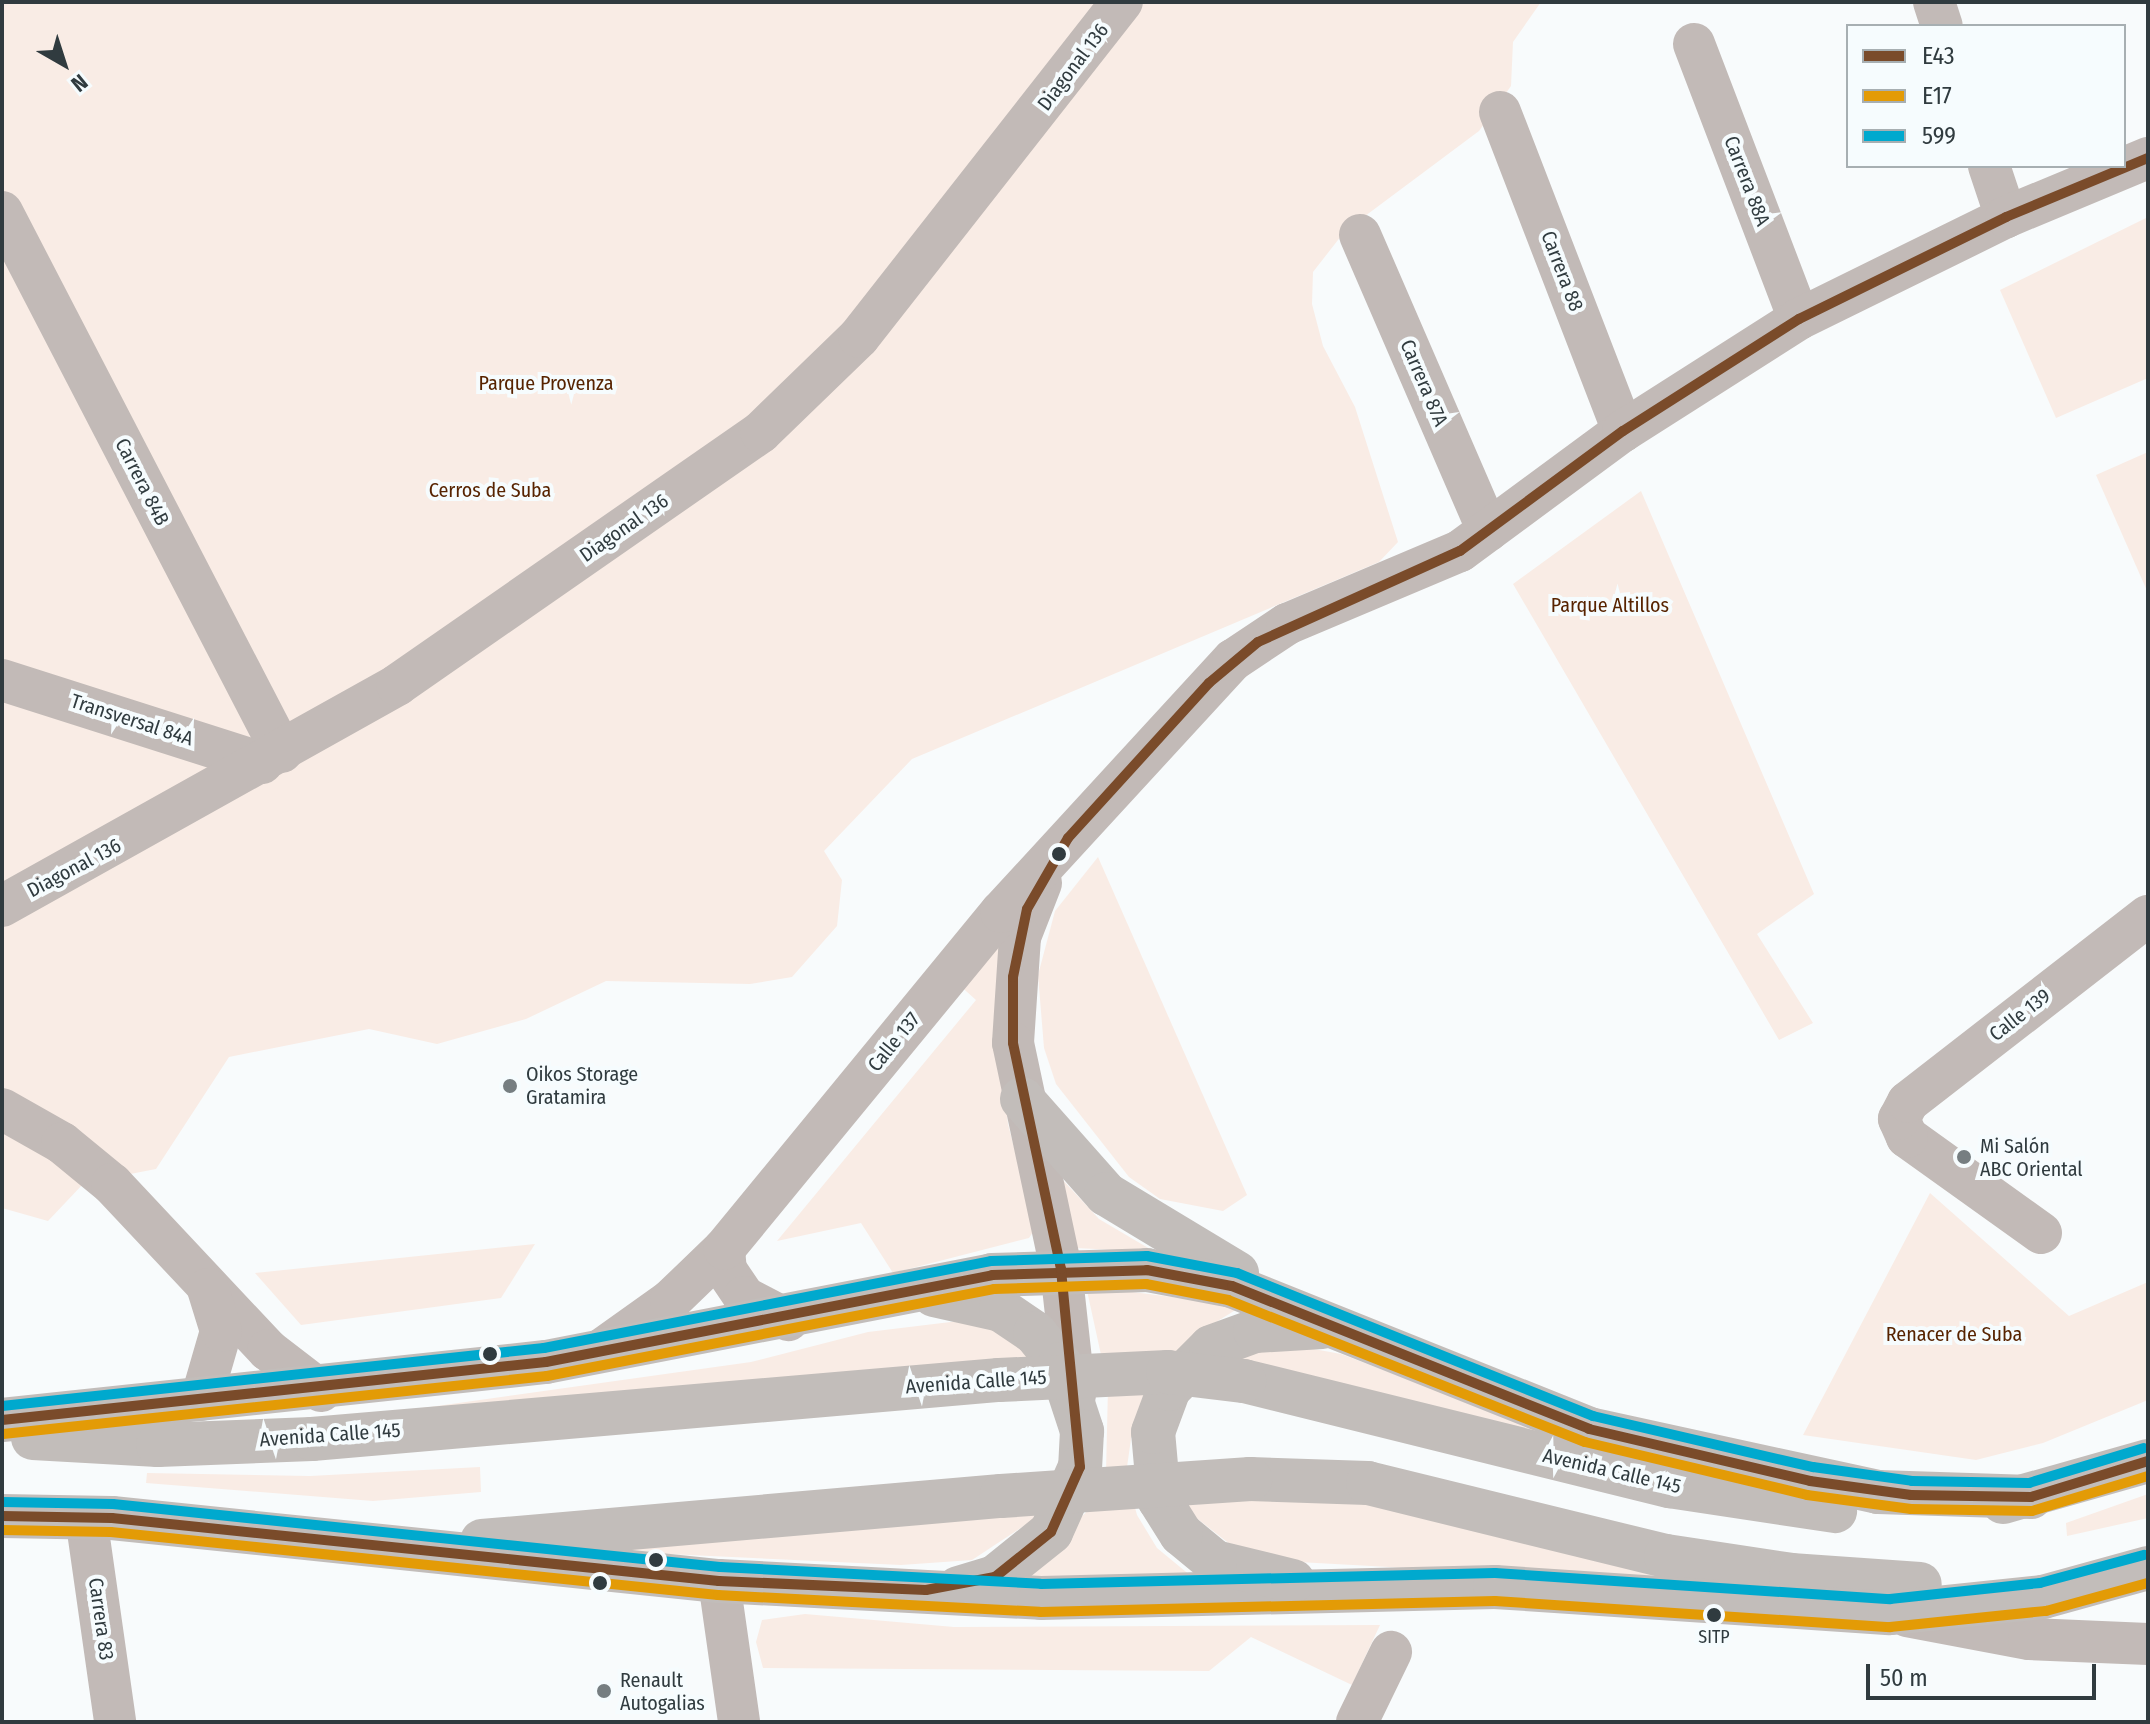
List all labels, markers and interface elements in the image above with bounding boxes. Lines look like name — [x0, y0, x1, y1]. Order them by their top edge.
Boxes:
street label: Diagonal 136 — [1033, 19, 1113, 115]
north arrow — [24, 24, 104, 104]
legend — [1846, 24, 2126, 168]
text: E43 — [1922, 42, 1955, 70]
text: N — [66, 68, 93, 98]
text: E17 — [1922, 82, 1952, 110]
text: 599 — [1922, 122, 1956, 150]
street label: Carrera 88A — [1719, 133, 1775, 229]
street label: Carrera 88 — [1536, 228, 1588, 314]
street label: Carrera 87A — [1395, 336, 1453, 430]
park label: Parque Provenza — [478, 371, 614, 395]
street label: Carrera 84B — [110, 434, 174, 530]
park label: Cerros de Suba — [429, 478, 551, 502]
street label: Diagonal 136 — [575, 489, 673, 567]
park label: Parque Altillos — [1551, 593, 1669, 617]
street label: Transversal 84A — [68, 689, 196, 751]
street label: Diagonal 136 — [23, 833, 125, 903]
unlabelled marker — [1051, 846, 1067, 862]
street label: Calle 139 — [1985, 984, 2055, 1046]
street label: Calle 137 — [863, 1007, 925, 1077]
place label: Oikos Storage Gratamira — [526, 1062, 638, 1109]
marker: Oikos Storage Gratamira — [501, 1077, 519, 1095]
place label: Mi Salón ABC Oriental — [1980, 1134, 2083, 1181]
marker: Mi Salón ABC Oriental — [1955, 1148, 1973, 1166]
park label: Renacer de Suba — [1886, 1322, 2022, 1346]
unlabelled marker — [482, 1346, 498, 1362]
street label: Avenida Calle 145 — [905, 1365, 1047, 1399]
street label: Avenida Calle 145 — [259, 1418, 401, 1452]
street label: Avenida Calle 145 — [1541, 1443, 1683, 1499]
unlabelled marker — [648, 1552, 664, 1568]
unlabelled marker — [592, 1575, 608, 1591]
street label: Carrera 83 — [83, 1576, 119, 1662]
marker: SITP — [1706, 1607, 1722, 1623]
place label: SITP — [1698, 1626, 1730, 1648]
scale bar — [1870, 1648, 2100, 1698]
text: 50 m — [1880, 1664, 1928, 1692]
place label: Renault Autogalias — [620, 1668, 705, 1715]
marker: Renault Autogalias — [595, 1682, 613, 1700]

